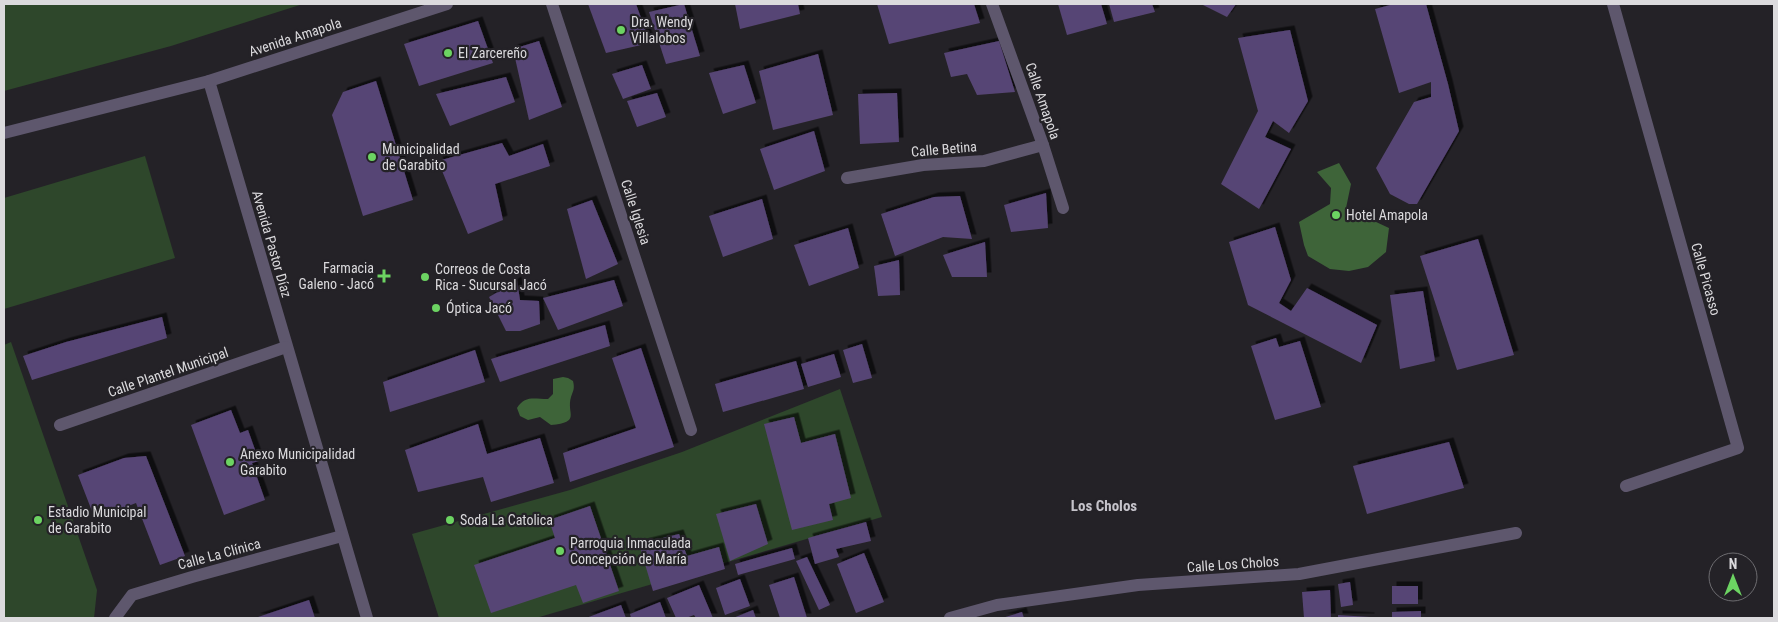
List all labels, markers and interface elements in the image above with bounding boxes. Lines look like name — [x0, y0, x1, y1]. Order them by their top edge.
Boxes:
place label: Dra. Wendy Villalobos — [631, 14, 693, 46]
street label: Avenida Amapola — [247, 15, 343, 59]
marker: Dra. Wendy Villalobos — [615, 24, 627, 36]
place label: El Zarcereño — [458, 45, 527, 61]
marker: El Zarcereño — [442, 47, 454, 59]
street label: Calle Amapola — [1022, 61, 1064, 141]
street label: Calle Betina — [910, 138, 978, 160]
place label: Municipalidad de Garabito — [382, 141, 460, 173]
marker: Municipalidad de Garabito — [366, 151, 378, 163]
street label: Calle Iglesia — [618, 178, 654, 246]
street label: Avenida Pastor Díaz — [249, 189, 295, 299]
place label: Hotel Amapola — [1346, 207, 1428, 223]
marker: Hotel Amapola — [1330, 209, 1342, 221]
street label: Calle Picasso — [1688, 241, 1724, 317]
place label: Farmacia Galeno - Jacó — [299, 260, 374, 292]
place label: Correos de Costa Rica - Sucursal Jacó — [435, 261, 547, 293]
marker: Farmacia Galeno - Jacó — [378, 270, 390, 282]
marker: Correos de Costa Rica - Sucursal Jacó — [419, 271, 431, 283]
place label: Óptica Jacó — [446, 299, 512, 316]
marker: Óptica Jacó — [430, 302, 442, 314]
street label: Calle Plantel Municipal — [106, 344, 230, 400]
place label: Anexo Municipalidad Garabito — [240, 446, 355, 478]
marker: Anexo Municipalidad Garabito — [224, 456, 236, 468]
district label: Los Cholos — [1071, 497, 1137, 515]
place label: Estadio Municipal de Garabito — [48, 504, 146, 536]
place label: Soda La Catolica — [460, 512, 553, 528]
marker: Estadio Municipal de Garabito — [32, 514, 44, 526]
marker: Soda La Catolica — [444, 514, 456, 526]
street label: Calle La Clínica — [176, 535, 262, 573]
place label: Parroquia Inmaculada Concepción de María — [570, 535, 691, 567]
marker: Parroquia Inmaculada Concepción de María — [554, 545, 566, 557]
north arrow — [1708, 552, 1758, 602]
street label: Calle Los Cholos — [1186, 553, 1280, 575]
text: N — [1729, 556, 1737, 572]

